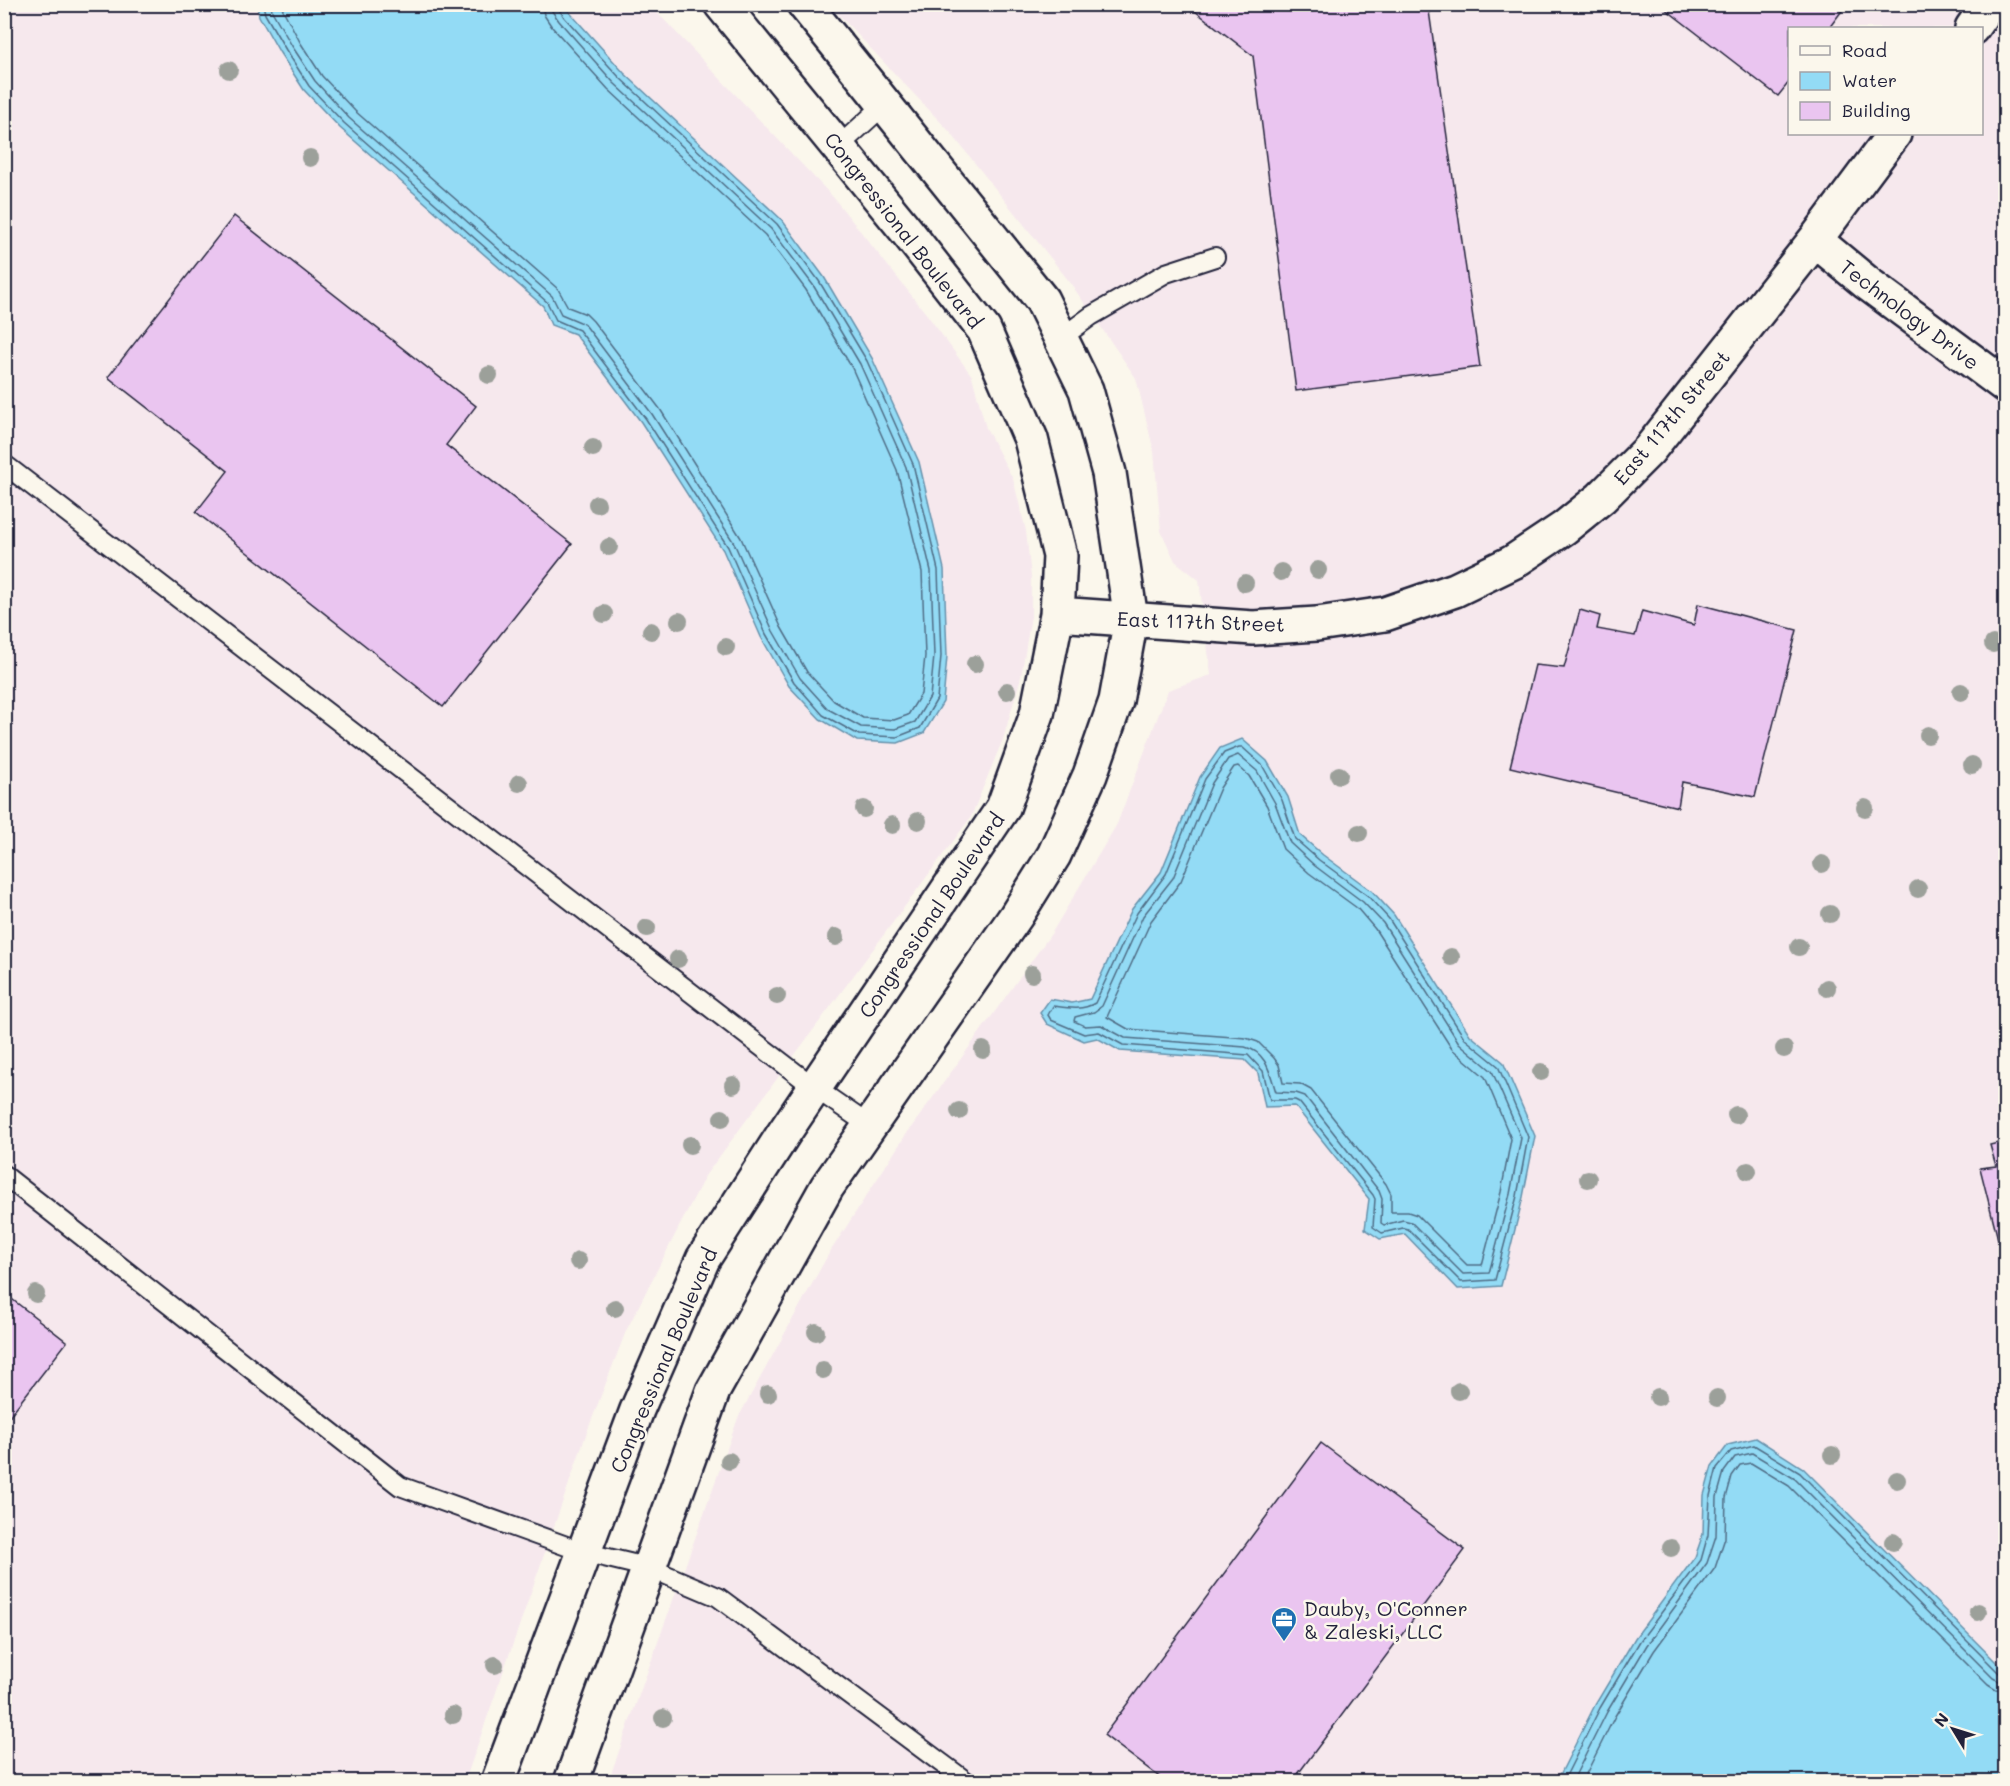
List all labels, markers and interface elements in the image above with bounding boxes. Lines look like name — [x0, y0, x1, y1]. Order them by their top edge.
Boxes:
legend — [1788, 27, 1983, 135]
text: Road — [1842, 38, 1887, 62]
text: Water — [1842, 68, 1897, 92]
text: Building — [1842, 98, 1910, 122]
street label: Congressional Boulevard — [819, 127, 989, 333]
street label: Technology Drive — [1835, 253, 1985, 375]
street label: East 117th Street — [1607, 344, 1735, 490]
street label: East 117th Street — [1117, 605, 1285, 637]
street label: Congressional Boulevard — [853, 807, 1009, 1023]
street label: Congressional Boulevard — [604, 1244, 722, 1476]
place label: Dauby, O'Conner & Zaleski, LLC — [1304, 1595, 1468, 1644]
office icon: Dauby, O'Conner & Zaleski, LLC — [1269, 1605, 1299, 1643]
north arrow — [1923, 1699, 1983, 1759]
text: N — [1929, 1708, 1953, 1731]

